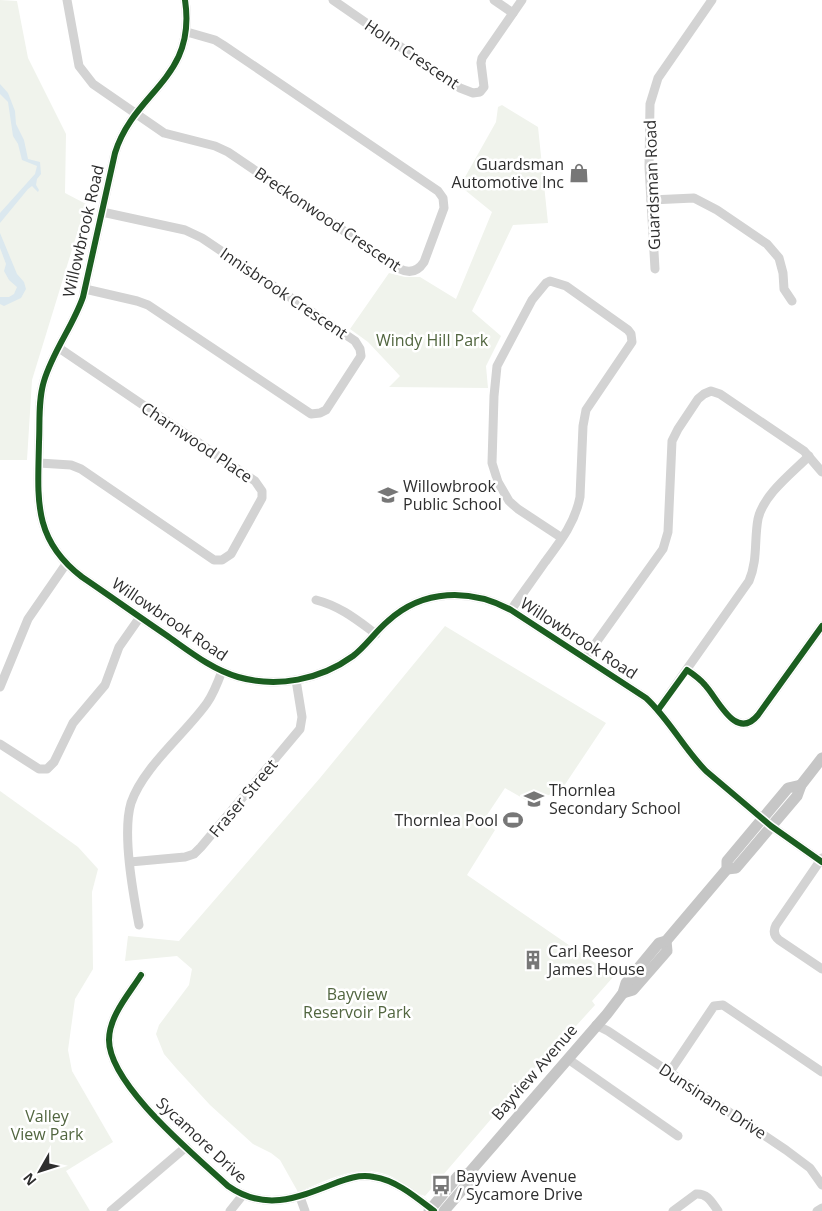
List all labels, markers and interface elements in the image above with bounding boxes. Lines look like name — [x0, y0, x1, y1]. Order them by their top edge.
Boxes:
street label: Holm Crescent — [360, 14, 464, 94]
street label: Guardsman Road — [639, 120, 665, 250]
place label: Guardsman Automotive Inc — [451, 153, 564, 193]
street label: Breckonwood Crescent — [250, 162, 406, 276]
shop icon: Guardsman Automotive Inc — [568, 162, 590, 184]
street label: Willowbrook Road — [57, 163, 109, 299]
street label: Innisbrook Crescent — [216, 242, 352, 344]
park label: Windy Hill Park — [376, 329, 489, 351]
street label: Charnwood Place — [137, 397, 257, 487]
place label: Willowbrook Public School — [403, 475, 502, 515]
school or university icon: Willowbrook Public School — [377, 484, 399, 506]
street label: Willowbrook Road — [108, 572, 232, 666]
street label: Willowbrook Road — [516, 592, 642, 684]
street label: Fraser Street — [204, 754, 282, 842]
place label: Thornlea Secondary School — [549, 779, 681, 819]
school or university icon: Thornlea Secondary School — [523, 788, 545, 810]
place label: Thornlea Pool — [394, 809, 498, 831]
sports icon: Thornlea Pool — [502, 809, 524, 831]
place label: Carl Reesor James House — [546, 940, 645, 980]
building icon: Carl Reesor James House — [522, 949, 544, 971]
park label: Bayview Reservoir Park — [303, 983, 412, 1023]
street label: Bayview Avenue — [486, 1019, 582, 1125]
street label: Dunsinane Drive — [655, 1058, 771, 1144]
street label: Sycamore Drive — [152, 1092, 252, 1188]
park label: Valley View Park — [11, 1105, 84, 1145]
north arrow — [15, 1146, 65, 1196]
place label: Bayview Avenue / Sycamore Drive — [456, 1165, 583, 1205]
text: N — [19, 1169, 40, 1190]
bus stop icon: Bayview Avenue / Sycamore Drive — [430, 1174, 452, 1196]

